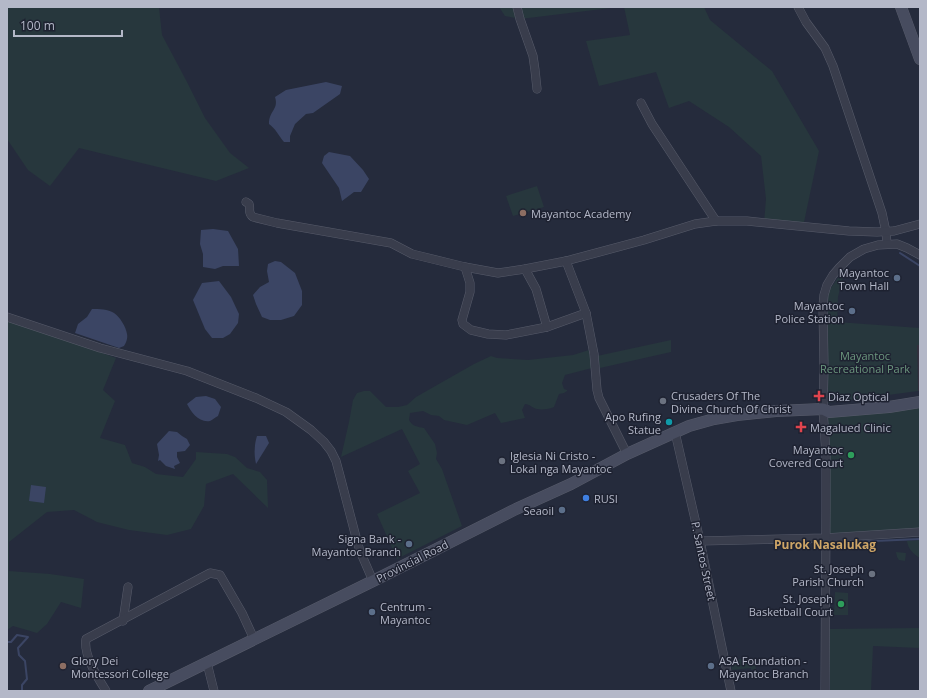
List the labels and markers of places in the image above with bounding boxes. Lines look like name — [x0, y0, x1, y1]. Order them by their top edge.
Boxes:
place label: Mayantoc Academy — [531, 206, 631, 221]
marker: Mayantoc Academy — [518, 208, 528, 218]
place label: Mayantoc Town Hall — [838, 265, 889, 293]
marker: Mayantoc Town Hall — [892, 273, 902, 283]
place label: Mayantoc Police Station — [775, 298, 844, 326]
marker: Mayantoc Police Station — [847, 306, 857, 316]
place label: Crusaders Of The Divine Church Of Christ — [671, 388, 791, 416]
place label: Diaz Optical — [828, 389, 889, 404]
marker: Diaz Optical — [813, 390, 825, 402]
marker: Crusaders Of The Divine Church Of Christ — [658, 396, 668, 406]
place label: Apo Rufing Statue — [605, 409, 661, 437]
marker: Apo Rufing Statue — [664, 417, 674, 427]
place label: Magalued Clinic — [810, 420, 891, 435]
marker: Magalued Clinic — [795, 421, 807, 433]
place label: Mayantoc Covered Court — [769, 442, 843, 470]
place label: Iglesia Ni Cristo - Lokal nga Mayantoc — [510, 448, 612, 476]
marker: Mayantoc Covered Court — [846, 450, 856, 460]
marker: Iglesia Ni Cristo - Lokal nga Mayantoc — [497, 456, 507, 466]
place label: RUSI — [594, 491, 618, 506]
marker: RUSI — [581, 493, 591, 503]
place label: Seaoil — [524, 503, 554, 518]
marker: Seaoil — [557, 505, 567, 515]
place label: Signa Bank - Mayantoc Branch — [311, 531, 401, 559]
marker: Signa Bank - Mayantoc Branch — [404, 539, 414, 549]
place label: St. Joseph Parish Church — [792, 561, 864, 589]
marker: St. Joseph Parish Church — [867, 569, 877, 579]
place label: St. Joseph Basketball Court — [749, 591, 833, 619]
place label: Centrum - Mayantoc — [380, 599, 432, 627]
marker: St. Joseph Basketball Court — [836, 599, 846, 609]
marker: Centrum - Mayantoc — [367, 607, 377, 617]
place label: Glory Dei Montessori College — [71, 653, 169, 681]
place label: ASA Foundation - Mayantoc Branch — [719, 653, 809, 681]
marker: Glory Dei Montessori College — [58, 661, 68, 671]
marker: ASA Foundation - Mayantoc Branch — [706, 661, 716, 671]

